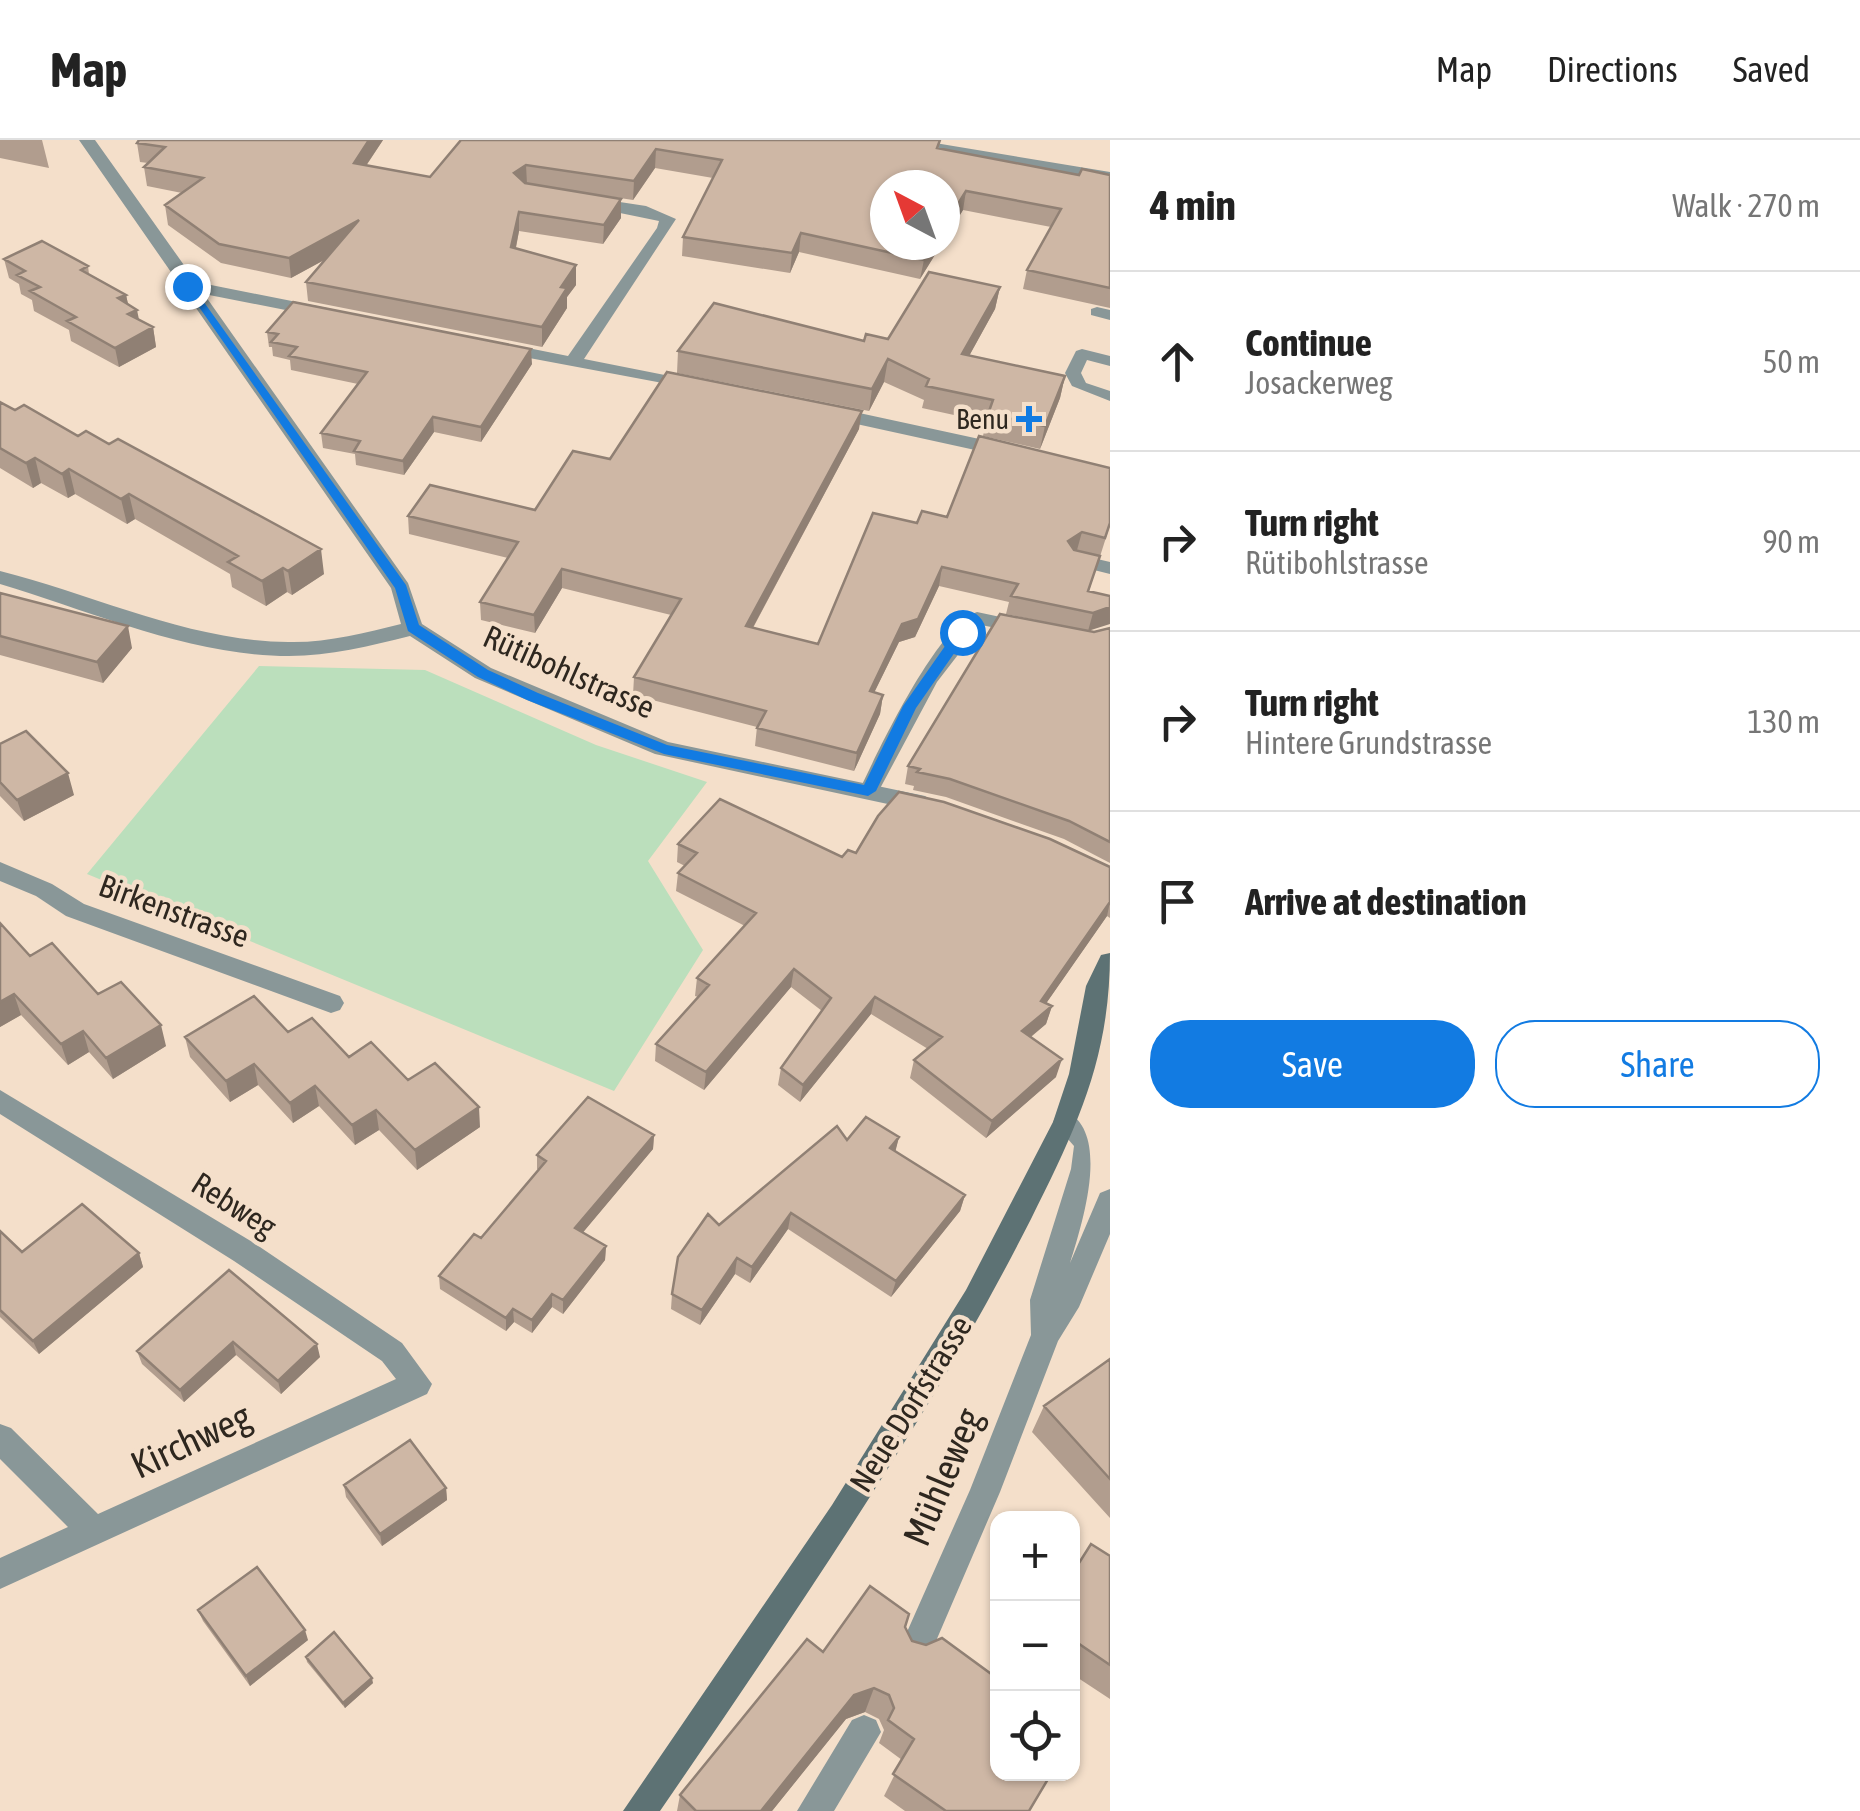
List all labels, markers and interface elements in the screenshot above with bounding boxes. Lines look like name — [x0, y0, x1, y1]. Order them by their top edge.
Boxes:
text: Map — [50, 42, 127, 97]
text: Map — [1436, 49, 1492, 89]
text: Directions — [1547, 49, 1678, 89]
text: Saved — [1733, 49, 1810, 89]
north arrow — [870, 170, 960, 260]
text: 4 min — [1150, 181, 1236, 229]
text: Walk · 270 m — [1672, 187, 1820, 224]
route end — [165, 264, 211, 310]
text: Continue — [1245, 321, 1372, 364]
icon: ahead — [1150, 334, 1205, 389]
text: 50 m — [1762, 343, 1820, 380]
text: Josackerweg — [1245, 364, 1393, 401]
place label: Benu — [956, 403, 1009, 435]
marker: Benu — [1018, 408, 1040, 430]
text: Turn right — [1245, 501, 1379, 544]
icon: right — [1150, 514, 1205, 569]
text: 90 m — [1762, 523, 1820, 560]
text: Rütibohlstrasse — [1245, 544, 1429, 581]
route start — [940, 610, 986, 656]
street label: Rütibohlstrasse — [478, 617, 661, 726]
text: Turn right — [1245, 681, 1379, 724]
icon: right — [1150, 694, 1205, 749]
text: 130 m — [1747, 703, 1820, 740]
text: Hintere Grundstrasse — [1245, 724, 1492, 761]
street label: Birkenstrasse — [94, 866, 254, 955]
icon: arrive — [1150, 874, 1205, 929]
text: Arrive at destination — [1245, 880, 1527, 923]
button: Save — [1150, 1020, 1475, 1108]
button: Share — [1495, 1020, 1820, 1108]
street label: Rebweg — [185, 1164, 283, 1245]
street label: Neue Dorfstrasse — [842, 1309, 979, 1498]
street label: Kirchweg — [124, 1394, 258, 1487]
street label: Mühleweg — [894, 1401, 991, 1552]
map controls — [990, 1511, 1080, 1781]
button: + — [990, 1511, 1080, 1601]
button: − — [990, 1601, 1080, 1691]
button: locate — [990, 1691, 1080, 1781]

